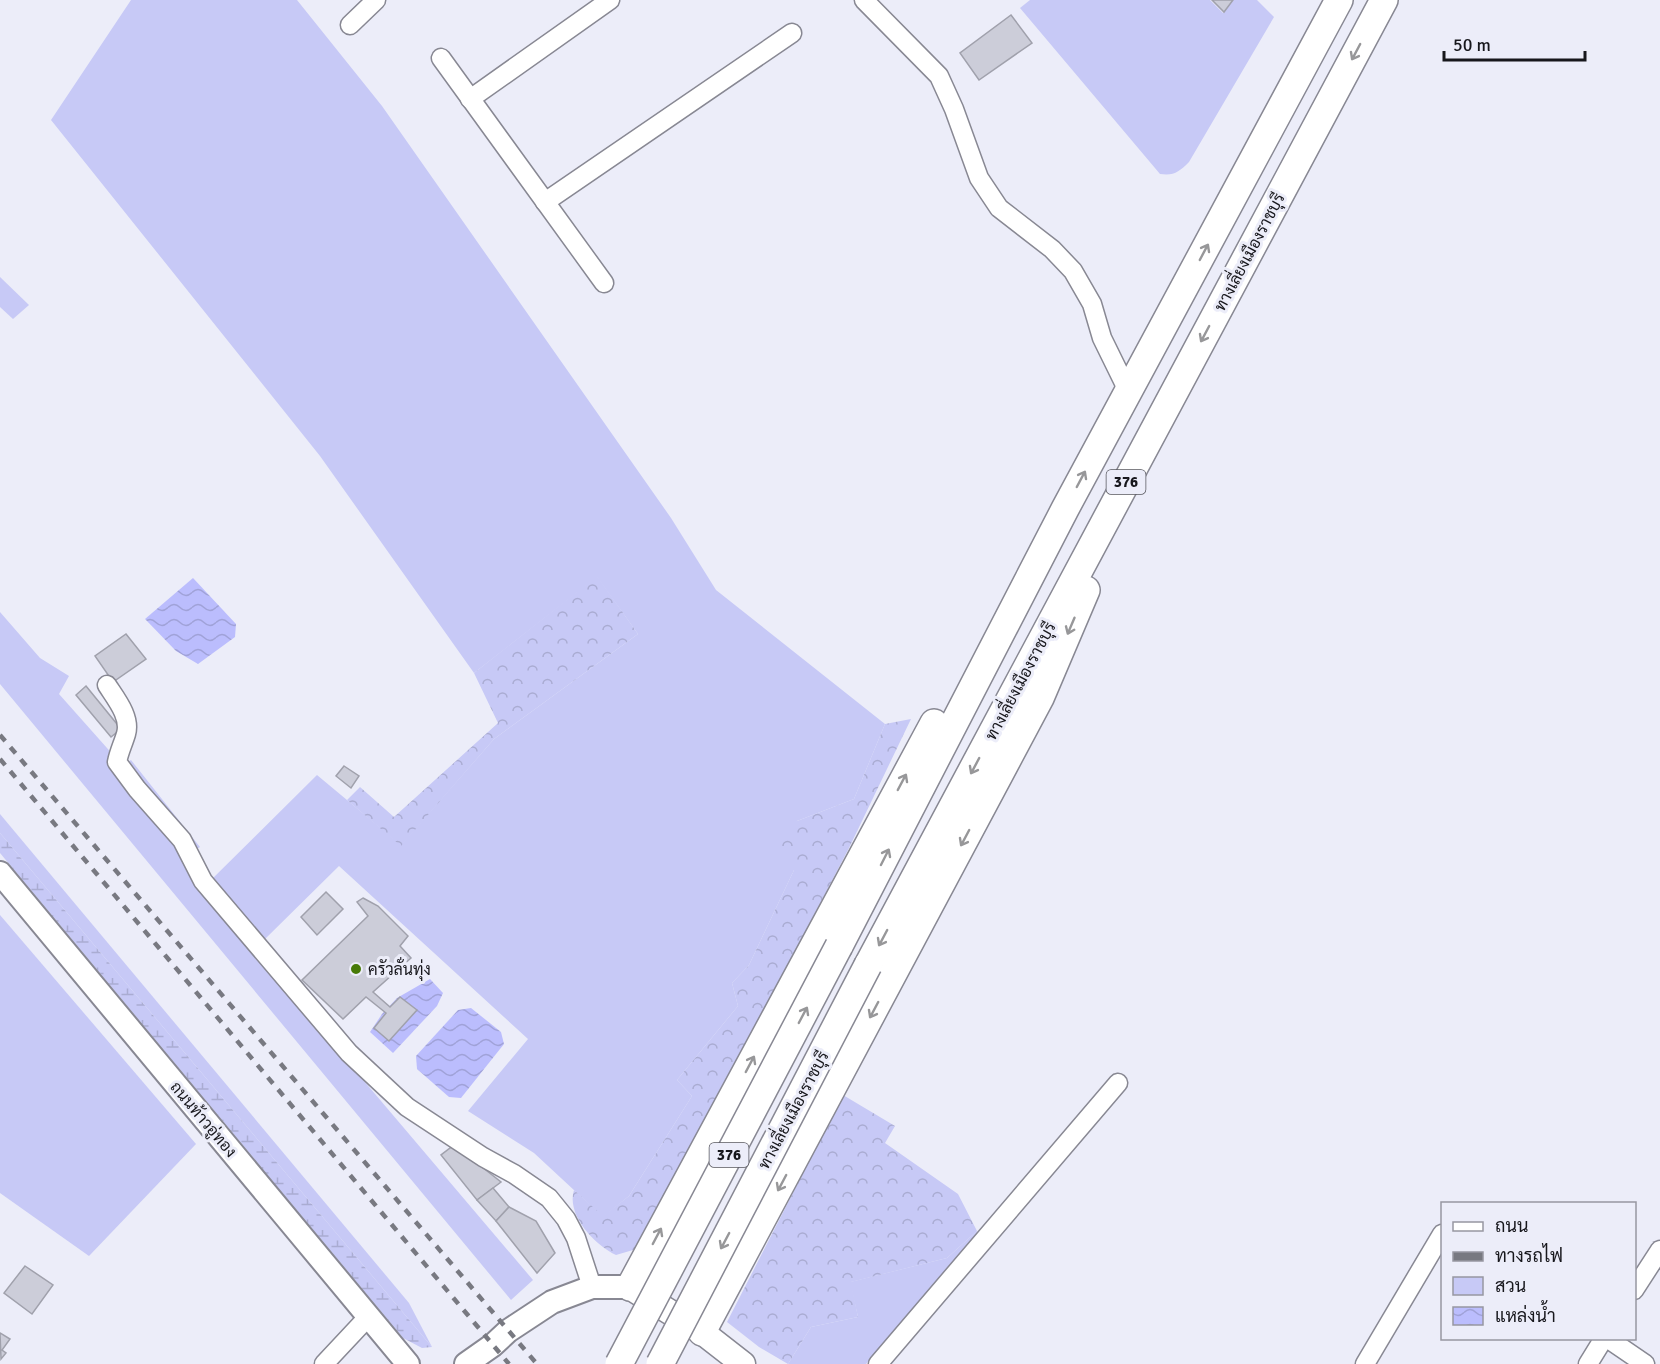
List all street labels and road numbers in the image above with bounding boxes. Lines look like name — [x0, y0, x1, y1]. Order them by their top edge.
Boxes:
street label: ทางเลี่ยงเมืองราชบุรี — [1206, 187, 1290, 315]
road number: 376 — [1106, 470, 1146, 494]
street label: ทางเลี่ยงเมืองราชบุรี — [977, 616, 1061, 744]
street label: ทางเลี่ยงเมืองราชบุรี — [750, 1045, 834, 1173]
street label: ถนนท้าวอู่ทอง — [165, 1077, 241, 1162]
road number: 376 — [710, 1143, 748, 1167]

